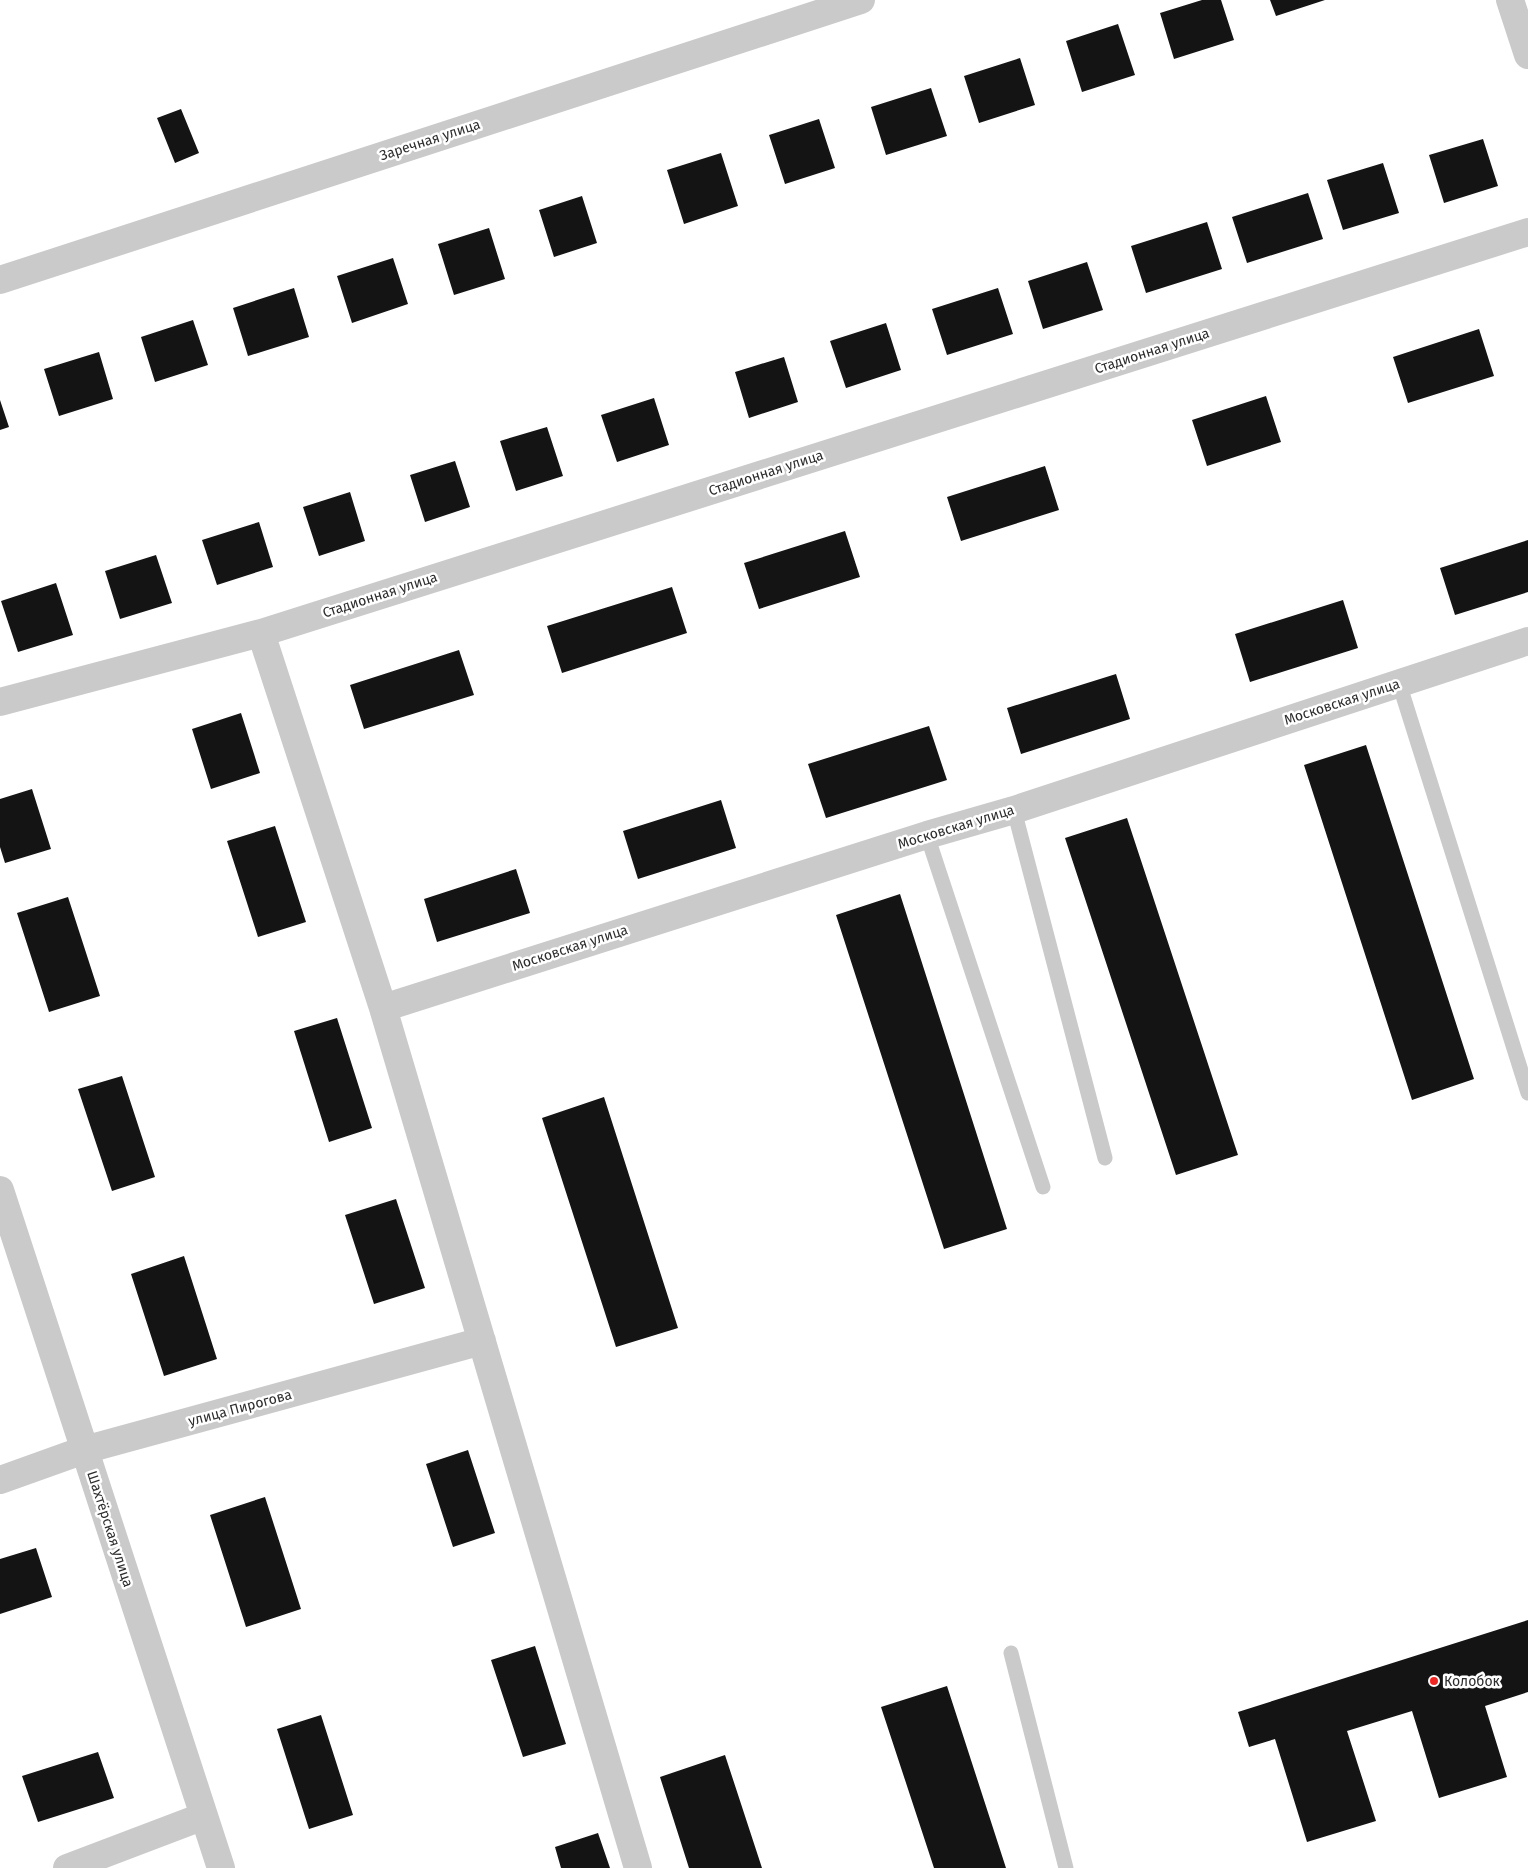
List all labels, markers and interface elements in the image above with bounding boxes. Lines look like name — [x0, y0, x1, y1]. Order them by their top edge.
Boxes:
street label: Заречная улица — [377, 116, 483, 164]
street label: Стадионная улица — [1093, 324, 1211, 378]
street label: Стадионная улица — [707, 446, 825, 500]
street label: Стадионная улица — [321, 568, 439, 622]
street label: Московская улица — [1282, 675, 1402, 729]
street label: Московская улица — [896, 801, 1016, 853]
street label: Московская улица — [510, 921, 630, 975]
street label: улица Пирогова — [186, 1386, 294, 1430]
street label: Шахтёрская улица — [83, 1469, 137, 1589]
place label: Колобок — [1444, 1673, 1501, 1690]
marker: Колобок — [1428, 1675, 1440, 1687]

